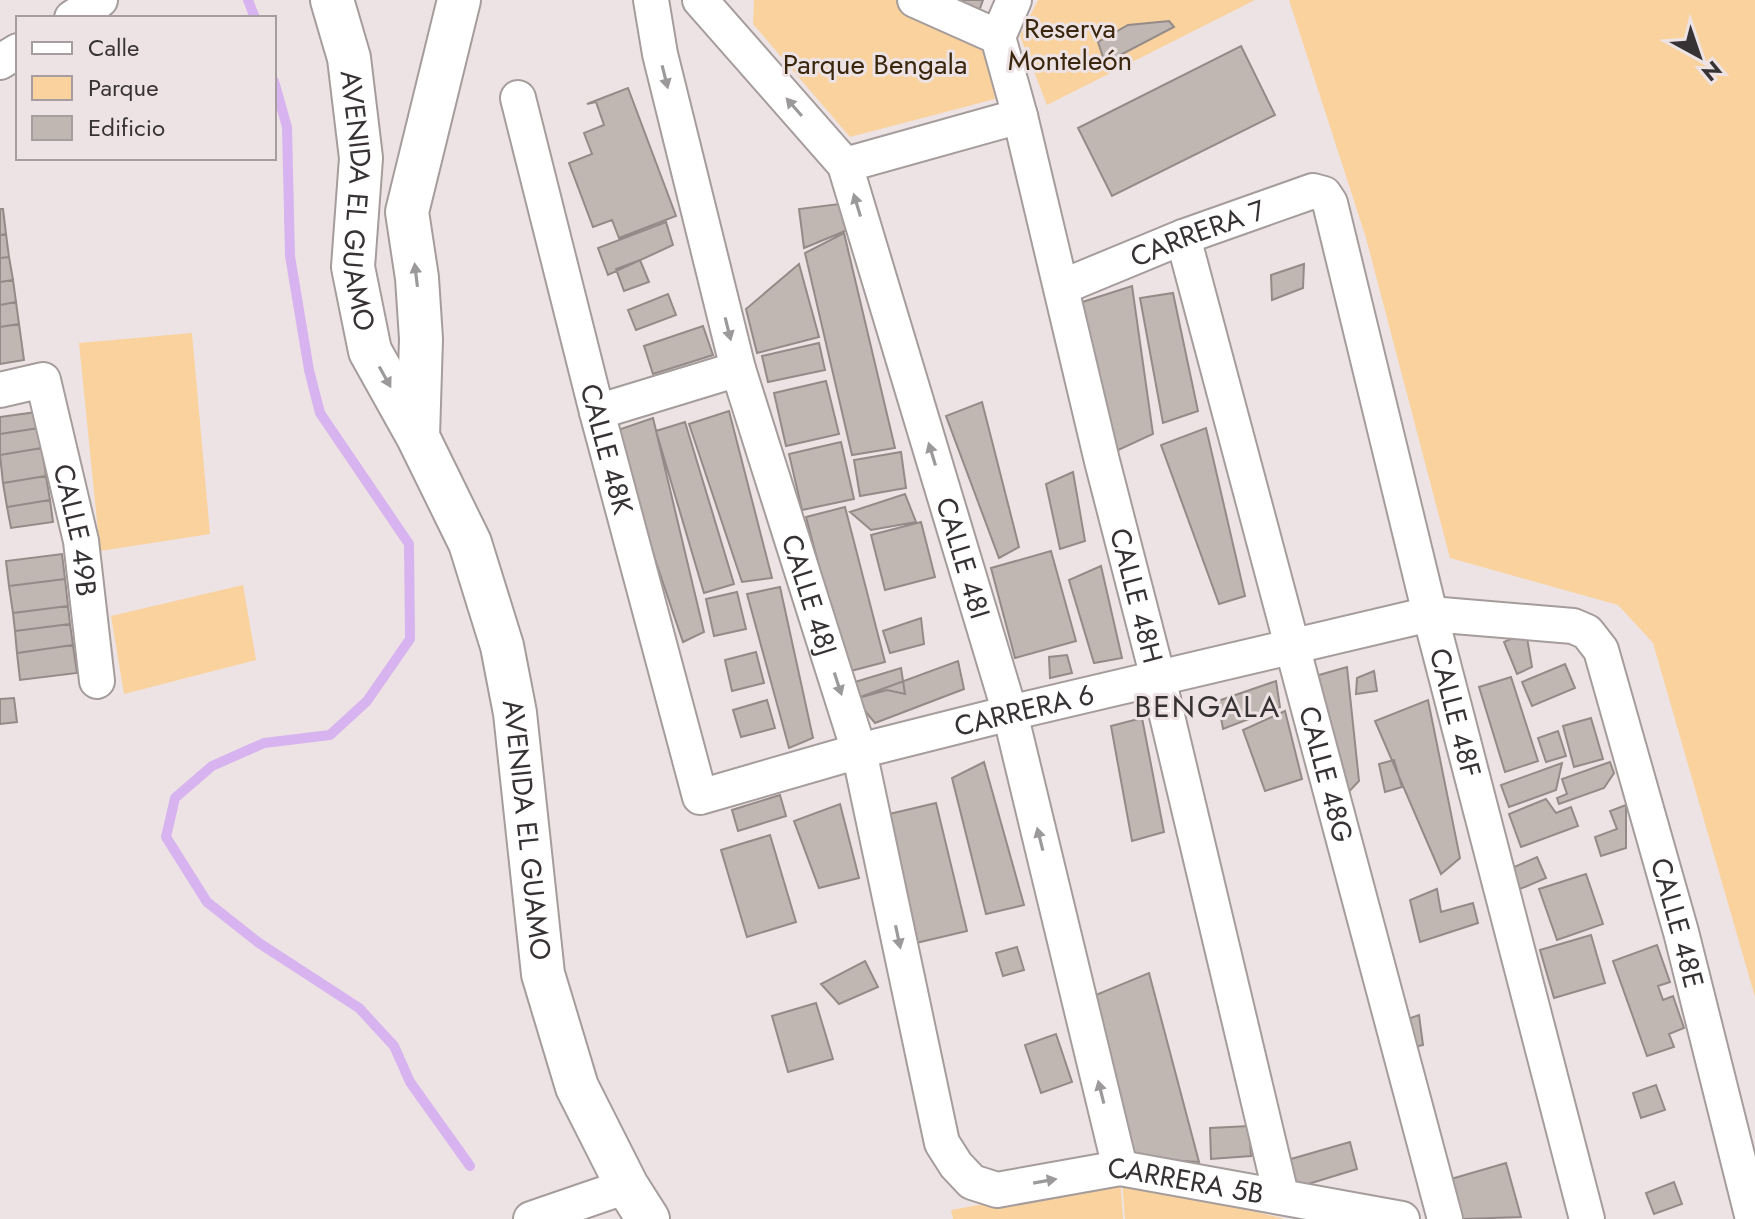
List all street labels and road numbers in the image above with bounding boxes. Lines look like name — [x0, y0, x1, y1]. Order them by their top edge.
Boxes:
street label: AVENIDA EL GUAMO — [330, 68, 386, 334]
street label: CARRERA 7 — [1124, 189, 1271, 277]
street label: CALLE 48K — [570, 379, 644, 519]
street label: CALLE 49B — [43, 460, 108, 599]
street label: CALLE 48I — [926, 492, 1001, 624]
street label: CALLE 48H — [1100, 524, 1174, 668]
street label: CALLE 48J — [771, 529, 848, 660]
street label: CALLE 48F — [1419, 644, 1492, 782]
street label: CARRERA 6 — [950, 673, 1098, 747]
street label: AVENIDA EL GUAMO — [492, 695, 562, 962]
street label: CALLE 48G — [1289, 701, 1364, 847]
street label: CALLE 48E — [1640, 853, 1715, 992]
street label: CARRERA 5B — [1104, 1147, 1267, 1214]

